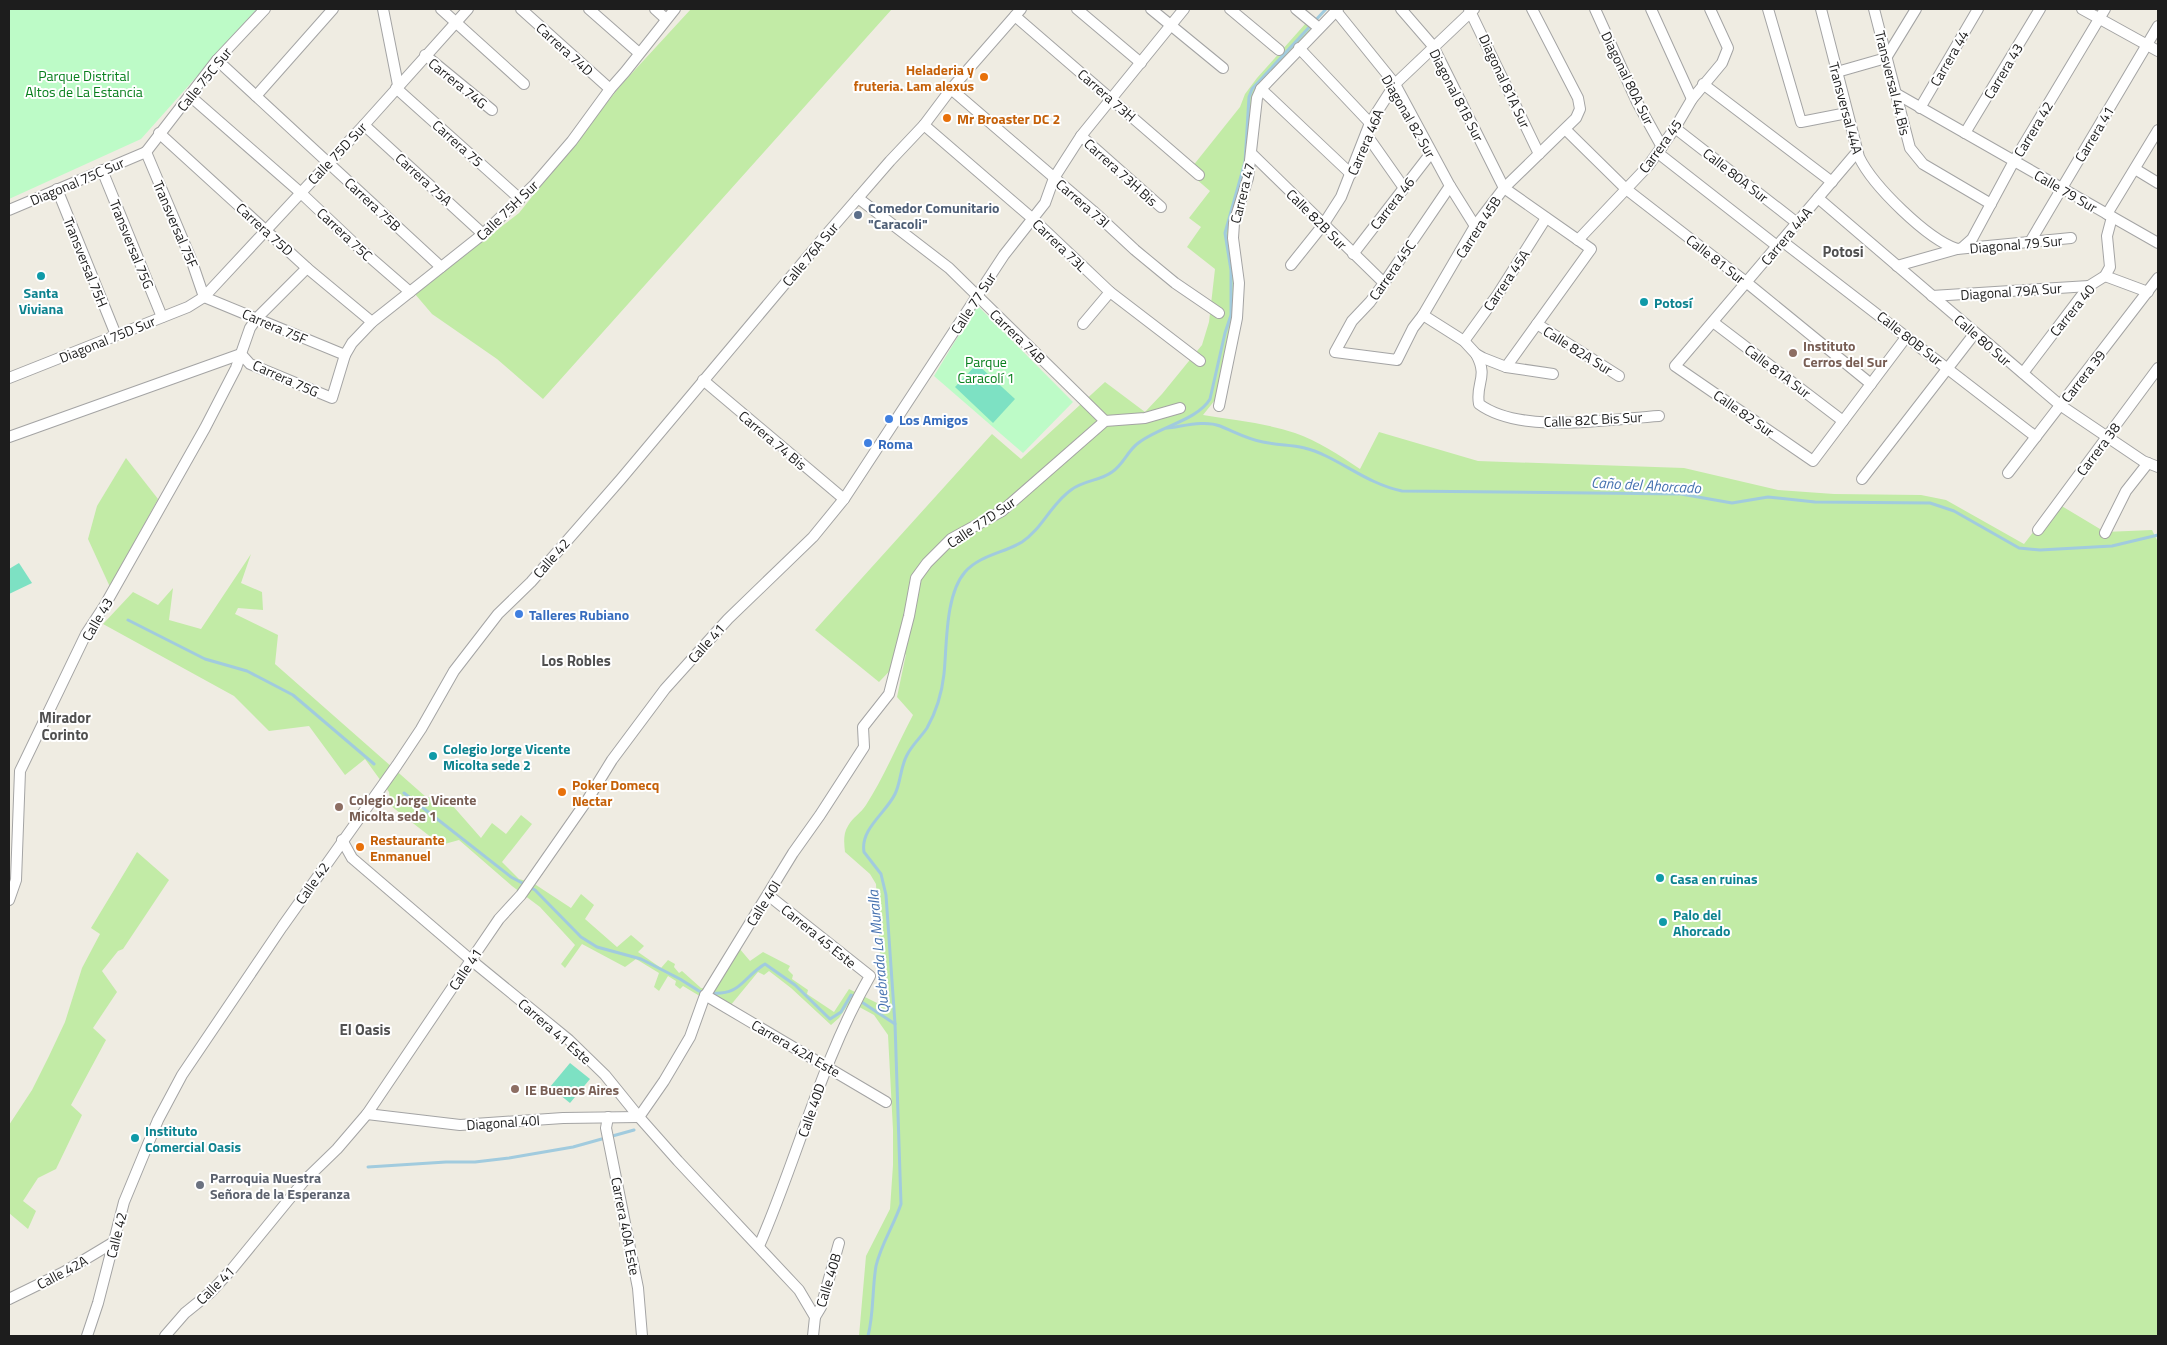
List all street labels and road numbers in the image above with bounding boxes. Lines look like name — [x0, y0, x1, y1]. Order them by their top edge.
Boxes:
street label: Carrera 74D — [532, 17, 598, 81]
street label: Carrera 44 — [1924, 26, 1974, 90]
street label: Diagonal 80A Sur — [1596, 28, 1660, 128]
street label: Transversal 44 Bis — [1870, 28, 1916, 138]
street label: Diagonal 81A Sur — [1474, 31, 1536, 132]
street label: Carrera 43 — [1978, 39, 2028, 103]
street label: Calle 75C Sur — [171, 42, 237, 116]
street label: Diagonal 81B Sur — [1425, 45, 1490, 145]
street label: Carrera 74G — [424, 53, 492, 113]
street label: Transversal 44A — [1824, 60, 1869, 157]
street label: Carrera 73H — [1073, 64, 1141, 126]
street label: Diagonal 82 Sur — [1377, 70, 1441, 162]
street label: Carrera 42 — [2008, 97, 2058, 161]
street label: Carrera 41 — [2069, 102, 2119, 166]
street label: Carrera 46A — [1342, 105, 1389, 178]
street label: Carrera 75 — [428, 114, 488, 172]
street label: Carrera 45 — [1633, 115, 1687, 177]
street label: Calle 75D Sur — [302, 117, 372, 189]
street label: Carrera 73H Bis — [1080, 133, 1162, 211]
street label: Calle 80A Sur — [1699, 143, 1773, 207]
street label: Carrera 75A — [391, 148, 458, 211]
street label: Diagonal 75C Sur — [27, 152, 128, 210]
street label: Carrera 47 — [1224, 160, 1260, 226]
street label: Calle 79 Sur — [2030, 164, 2102, 218]
street label: Carrera 75B — [340, 172, 406, 236]
street label: Carrera 46 — [1365, 172, 1419, 234]
street label: Carrera 73I — [1051, 174, 1115, 232]
street label: Calle 75H Sur — [471, 175, 543, 245]
street label: Transversal 75F — [148, 177, 204, 271]
street label: Calle 82B Sur — [1282, 184, 1352, 254]
street label: Carrera 45B — [1450, 192, 1506, 262]
street label: Transversal 75G — [105, 196, 159, 292]
street label: Carrera 75D — [232, 197, 298, 261]
street label: Carrera 44A — [1755, 202, 1817, 270]
street label: Carrera 75C — [312, 203, 378, 266]
street label: Transversal 75H — [58, 214, 114, 310]
street label: Carrera 73L — [1028, 214, 1092, 277]
street label: Calle 76A Sur — [777, 217, 843, 291]
street label: Calle 81 Sur — [1682, 229, 1750, 289]
street label: Diagonal 79 Sur — [1969, 229, 2063, 259]
street label: Carrera 45C — [1363, 235, 1421, 304]
street label: Carrera 45A — [1478, 244, 1535, 315]
street label: Calle 77 Sur — [945, 268, 1001, 338]
street label: Diagonal 79A Sur — [1960, 277, 2063, 305]
street label: Carrera 40 — [2044, 279, 2100, 341]
street label: Carrera 75F — [239, 303, 311, 349]
street label: Carrera 74B — [985, 304, 1051, 368]
street label: Calle 80B Sur — [1873, 306, 1948, 371]
street label: Calle 80 Sur — [1950, 309, 2016, 371]
street label: Diagonal 75D Sur — [56, 310, 158, 368]
street label: Calle 82A Sur — [1539, 320, 1617, 380]
street label: Calle 81A Sur — [1740, 339, 1816, 403]
street label: Carrera 39 — [2056, 345, 2110, 407]
street label: Carrera 75G — [250, 354, 322, 402]
street label: Calle 82 Sur — [1709, 384, 1779, 442]
street label: Carrera 74 Bis — [734, 405, 812, 475]
street label: Calle 82C Bis Sur — [1543, 406, 1643, 432]
street label: Carrera 38 — [2071, 418, 2125, 480]
street label: Calle 77D Sur — [942, 491, 1020, 553]
street label: Calle 42 — [528, 533, 574, 583]
street label: Calle 43 — [76, 593, 118, 645]
street label: Calle 41 — [682, 619, 730, 667]
street label: Calle 42 — [290, 858, 334, 908]
street label: Calle 40I — [741, 876, 785, 930]
street label: Carrera 45 Este — [777, 899, 861, 973]
street label: Calle 41 — [443, 944, 487, 994]
street label: Carrera 41 Este — [514, 993, 596, 1069]
street label: Carrera 42A Este — [748, 1014, 844, 1082]
street label: Calle 40D — [792, 1080, 830, 1140]
street label: Diagonal 40I — [466, 1109, 540, 1135]
street label: Carrera 40A Este — [606, 1175, 646, 1277]
street label: Calle 42 — [100, 1210, 132, 1260]
street label: Calle 42A — [33, 1249, 92, 1294]
street label: Calle 40B — [810, 1250, 846, 1310]
street label: Calle 41 — [191, 1261, 239, 1309]

